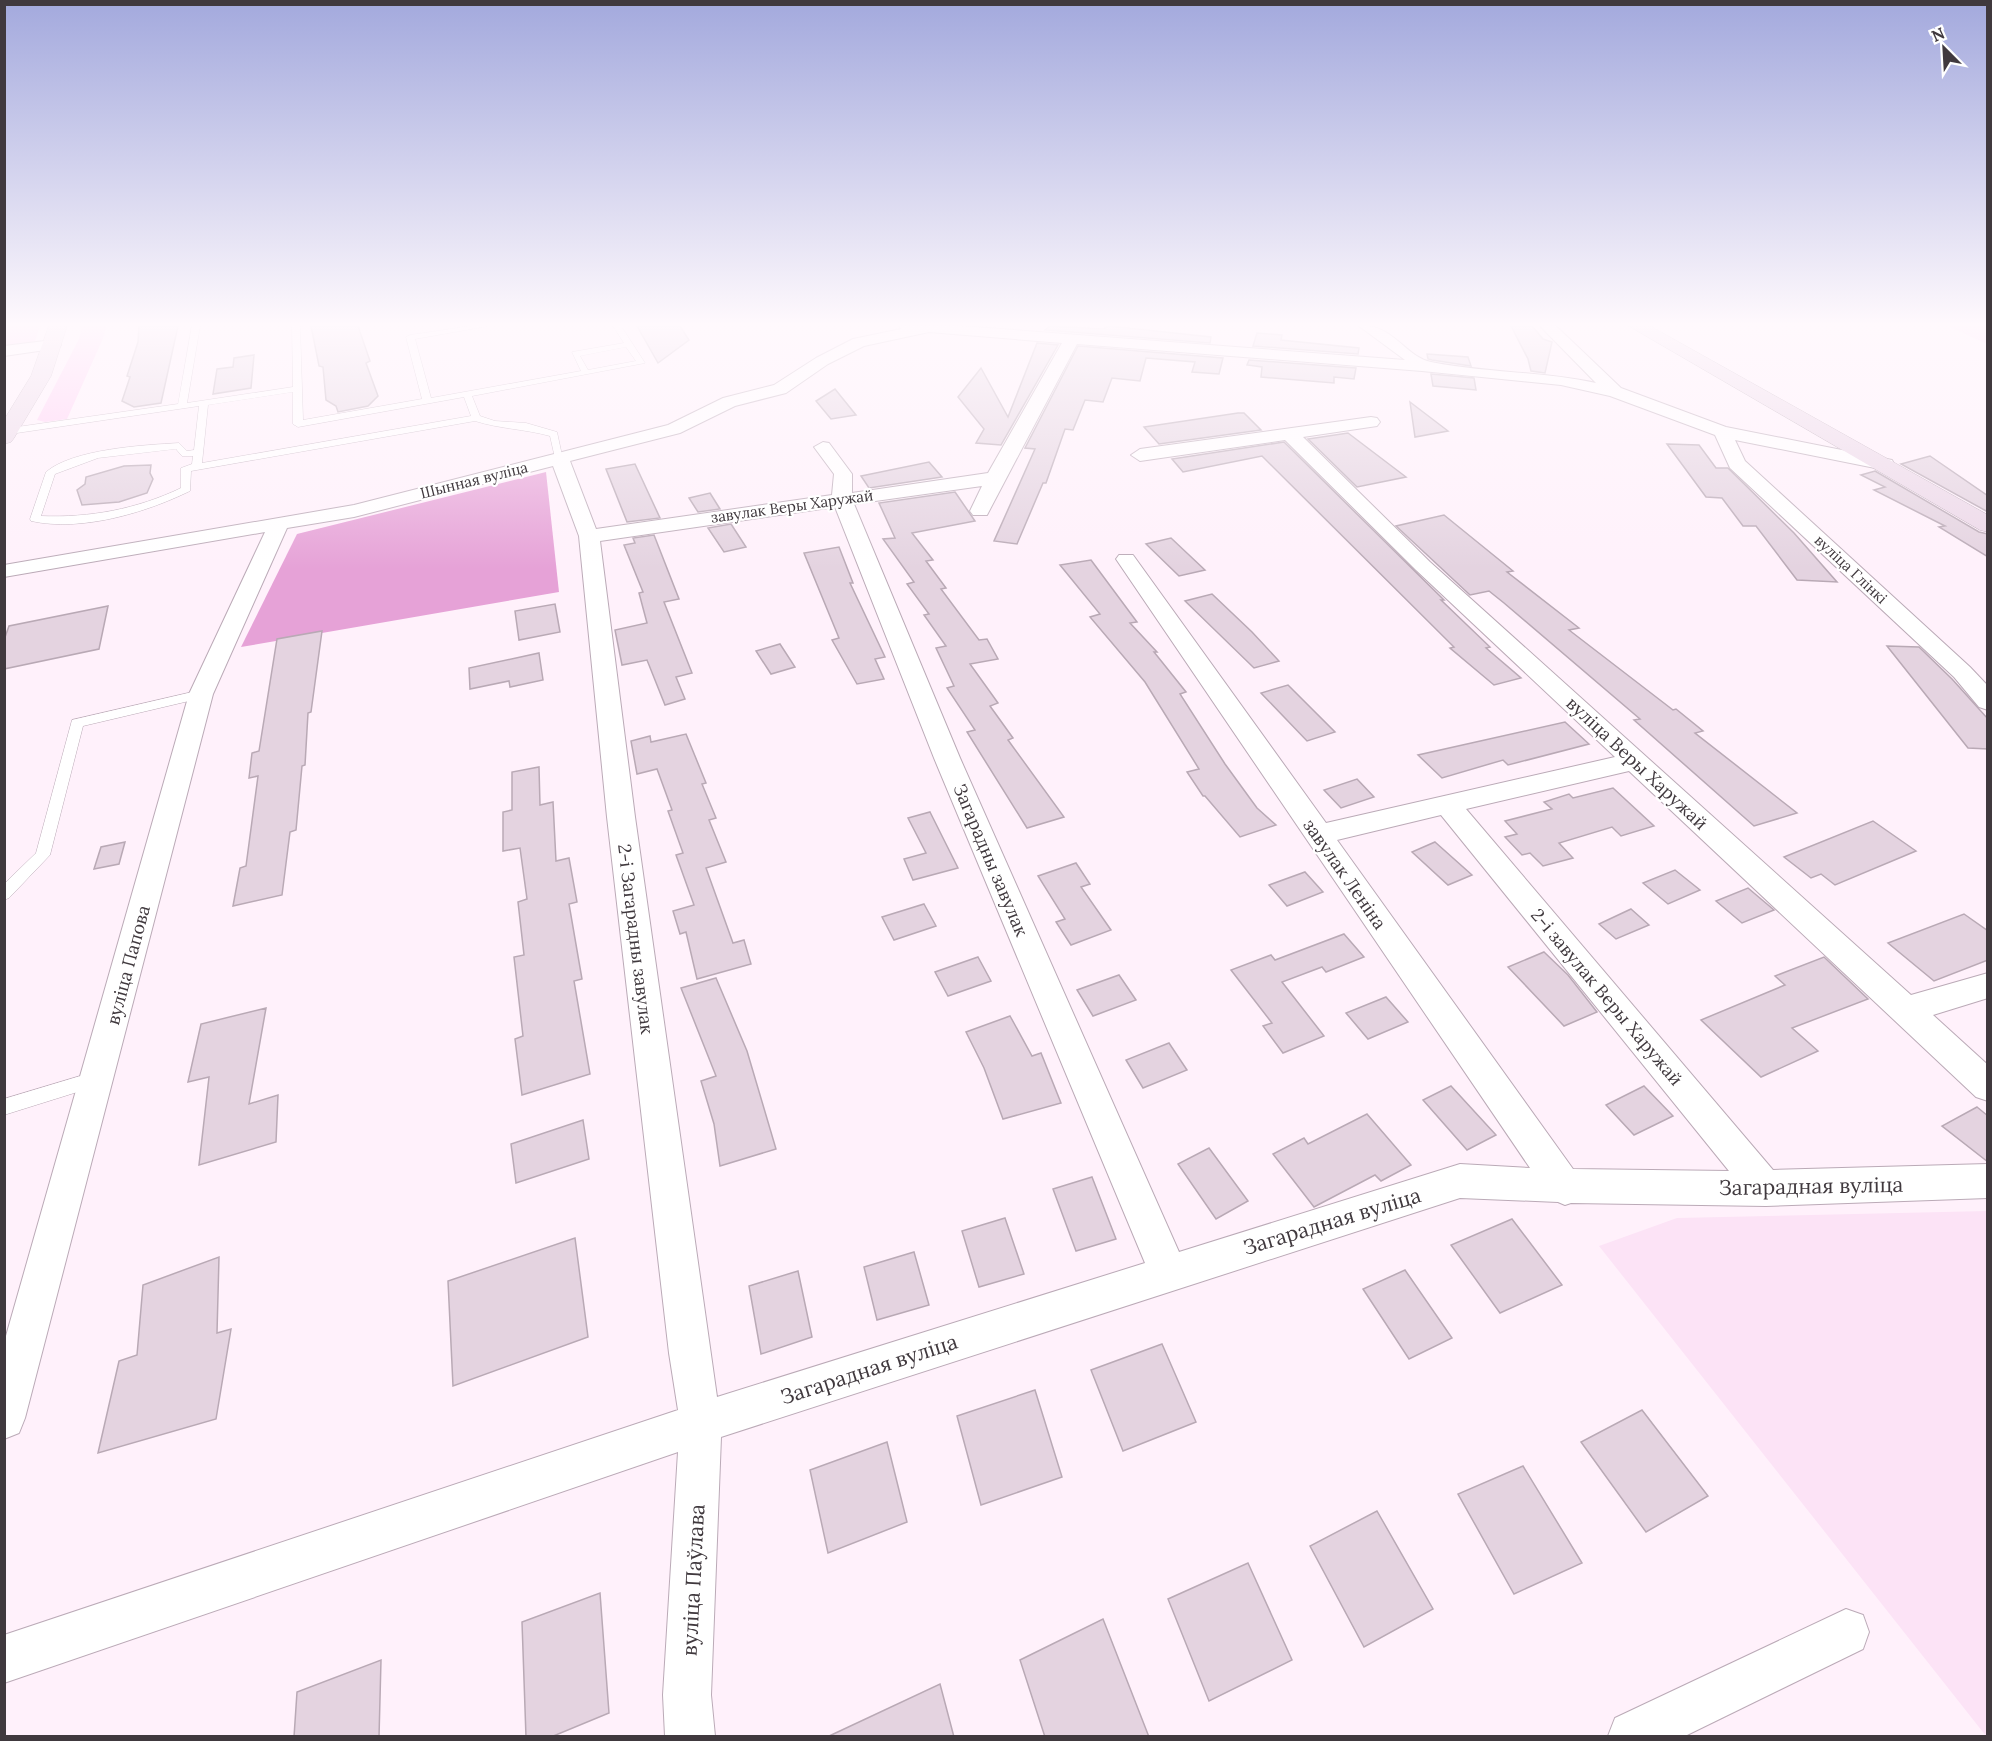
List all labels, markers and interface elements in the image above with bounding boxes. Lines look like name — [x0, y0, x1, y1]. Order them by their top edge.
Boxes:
north arrow — [1914, 18, 1974, 78]
text: N — [1928, 23, 1948, 46]
street label: Шынная вуліца — [418, 457, 530, 503]
street label: завулак Веры Харужай — [710, 485, 874, 527]
street label: вуліца Глінкі — [1811, 530, 1891, 608]
street label: вуліца Веры Харужай — [1561, 691, 1713, 835]
street label: Загарадны завулак — [948, 780, 1034, 940]
street label: завулак Леніна — [1298, 814, 1392, 934]
street label: 2-і Загарадны завулак — [613, 843, 659, 1036]
street label: вуліца Папова — [101, 903, 155, 1027]
street label: 2-і завулак Веры Харужай — [1526, 904, 1688, 1090]
street label: Загарадная вуліца — [1719, 1171, 1904, 1201]
street label: Загарадная вуліца — [1240, 1181, 1424, 1261]
street label: Загарадная вуліца — [777, 1328, 961, 1410]
street label: вуліца Паўлава — [676, 1503, 710, 1657]

